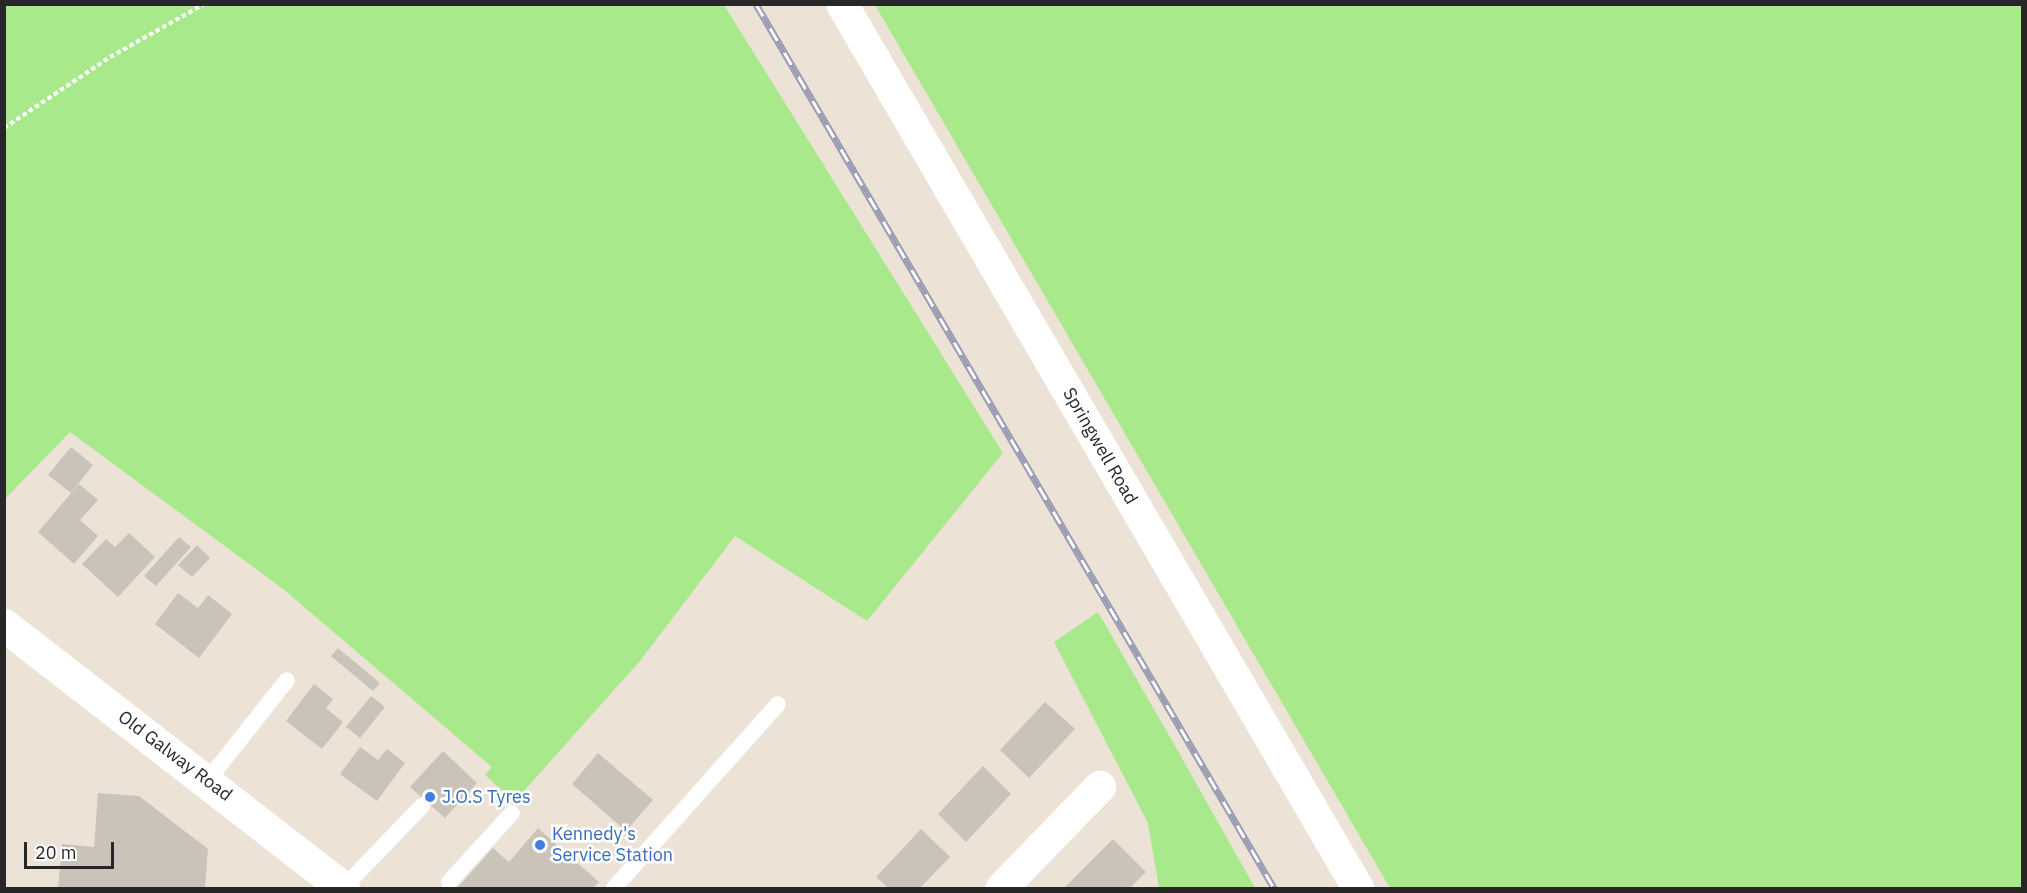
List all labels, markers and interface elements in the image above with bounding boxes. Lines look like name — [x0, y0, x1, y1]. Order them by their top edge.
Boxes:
street label: Springwell Road — [1058, 384, 1142, 508]
street label: Old Galway Road — [114, 706, 236, 806]
place label: J.O.S Tyres — [442, 786, 531, 808]
marker: J.O.S Tyres — [423, 790, 437, 804]
place label: Kennedy's Service Station — [552, 824, 673, 866]
scale bar — [27, 830, 117, 868]
marker: Kennedy's Service Station — [533, 838, 547, 852]
text: 20 m — [35, 841, 77, 864]

